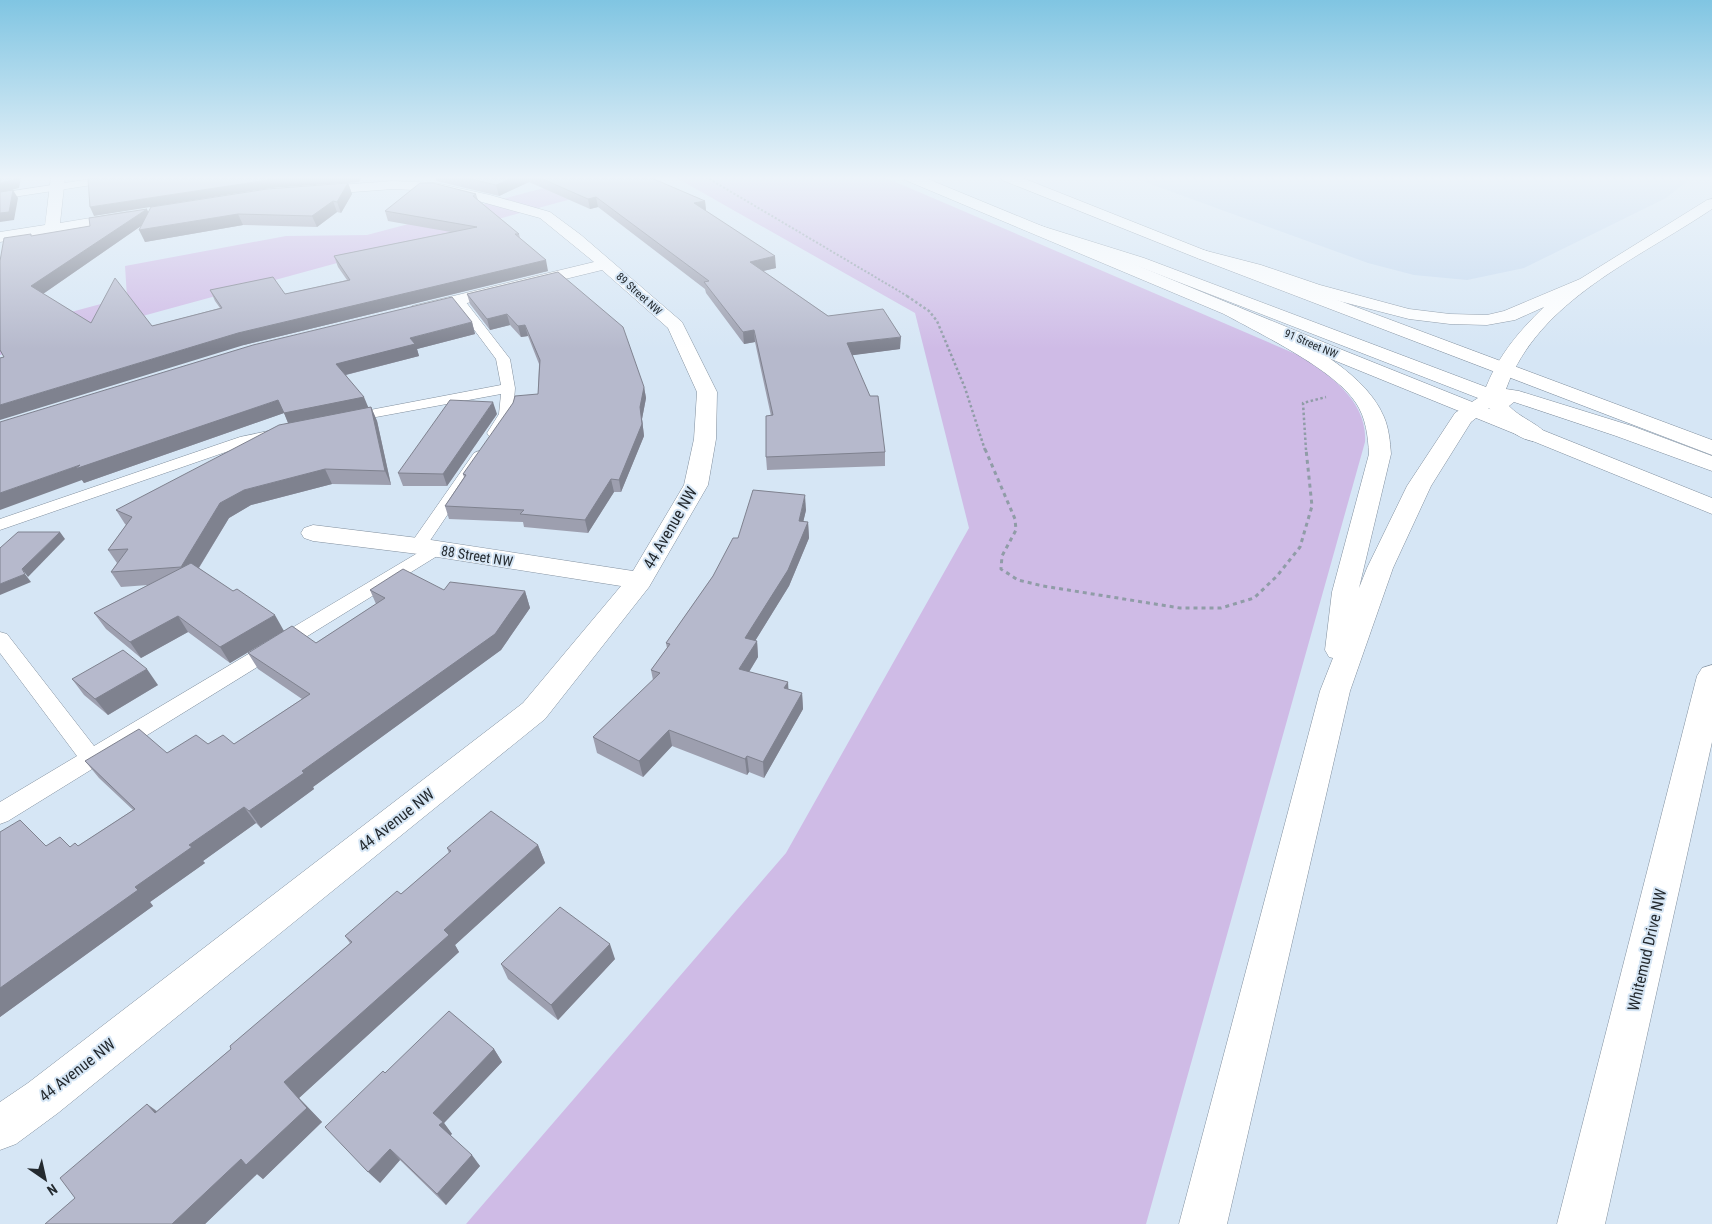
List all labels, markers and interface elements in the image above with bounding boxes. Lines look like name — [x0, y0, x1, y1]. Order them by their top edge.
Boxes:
street label: 89 Street NW — [614, 270, 665, 318]
street label: 91 Street NW — [1282, 327, 1340, 361]
street label: 44 Avenue NW — [639, 484, 701, 572]
street label: 88 Street NW — [440, 542, 514, 570]
street label: 44 Avenue NW — [354, 784, 438, 856]
street label: Whitemud Drive NW — [1624, 887, 1670, 1013]
street label: 44 Avenue NW — [35, 1034, 119, 1106]
north arrow — [20, 1154, 70, 1204]
text: N — [44, 1181, 60, 1199]

